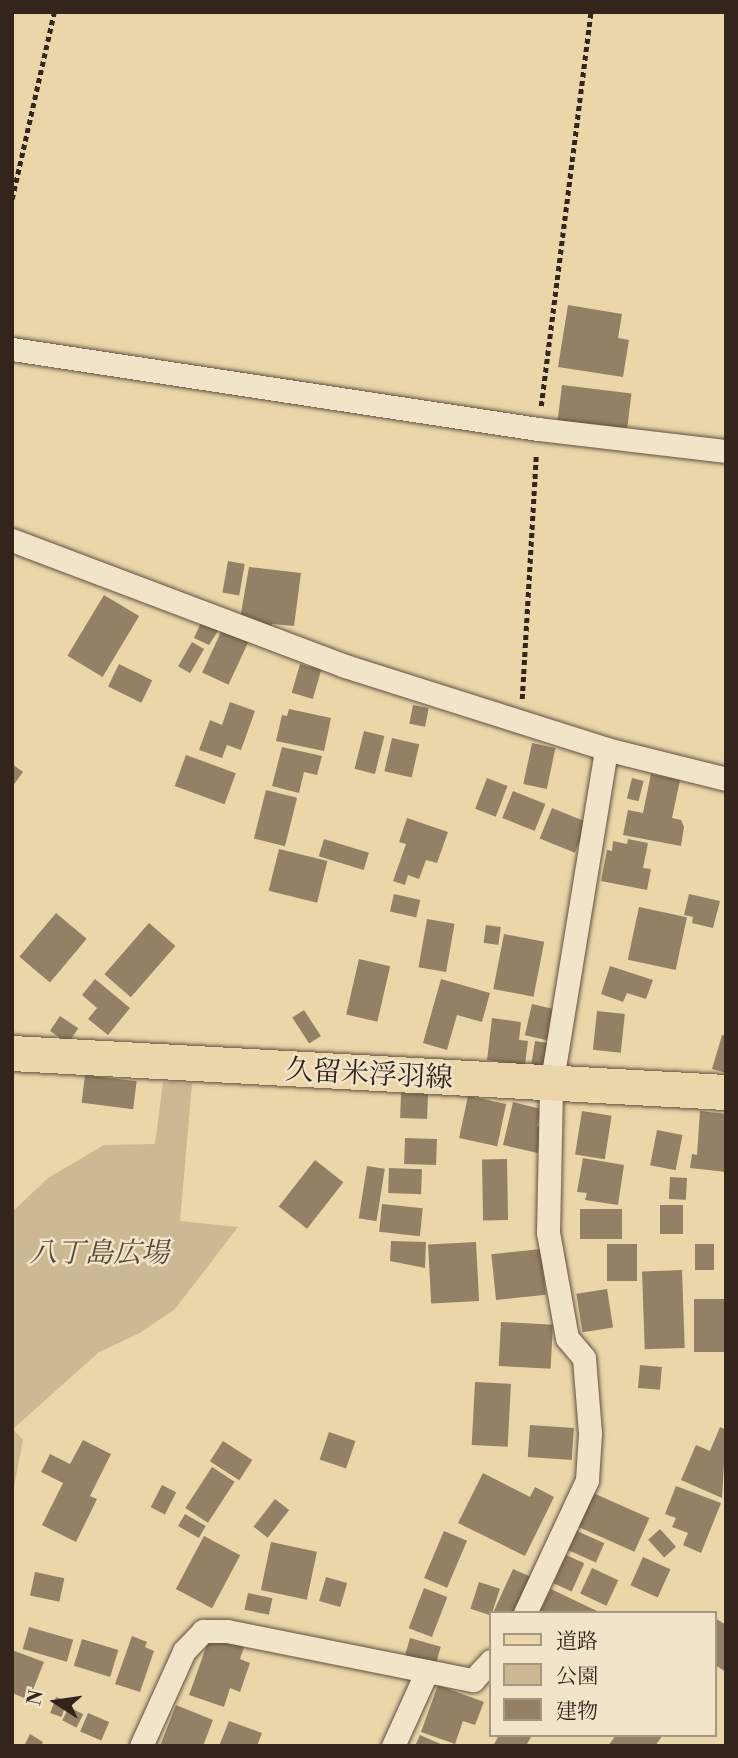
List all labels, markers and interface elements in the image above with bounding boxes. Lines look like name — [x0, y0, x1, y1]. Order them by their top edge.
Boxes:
street label: 久留米浮羽線 — [284, 1054, 454, 1096]
park label: 八丁島広場 — [29, 1237, 169, 1271]
legend — [490, 1611, 717, 1737]
text: 道路 — [556, 1629, 598, 1655]
text: 公園 — [556, 1664, 598, 1690]
north arrow — [21, 1667, 91, 1737]
text: N — [22, 1688, 49, 1707]
text: 建物 — [556, 1699, 598, 1725]

